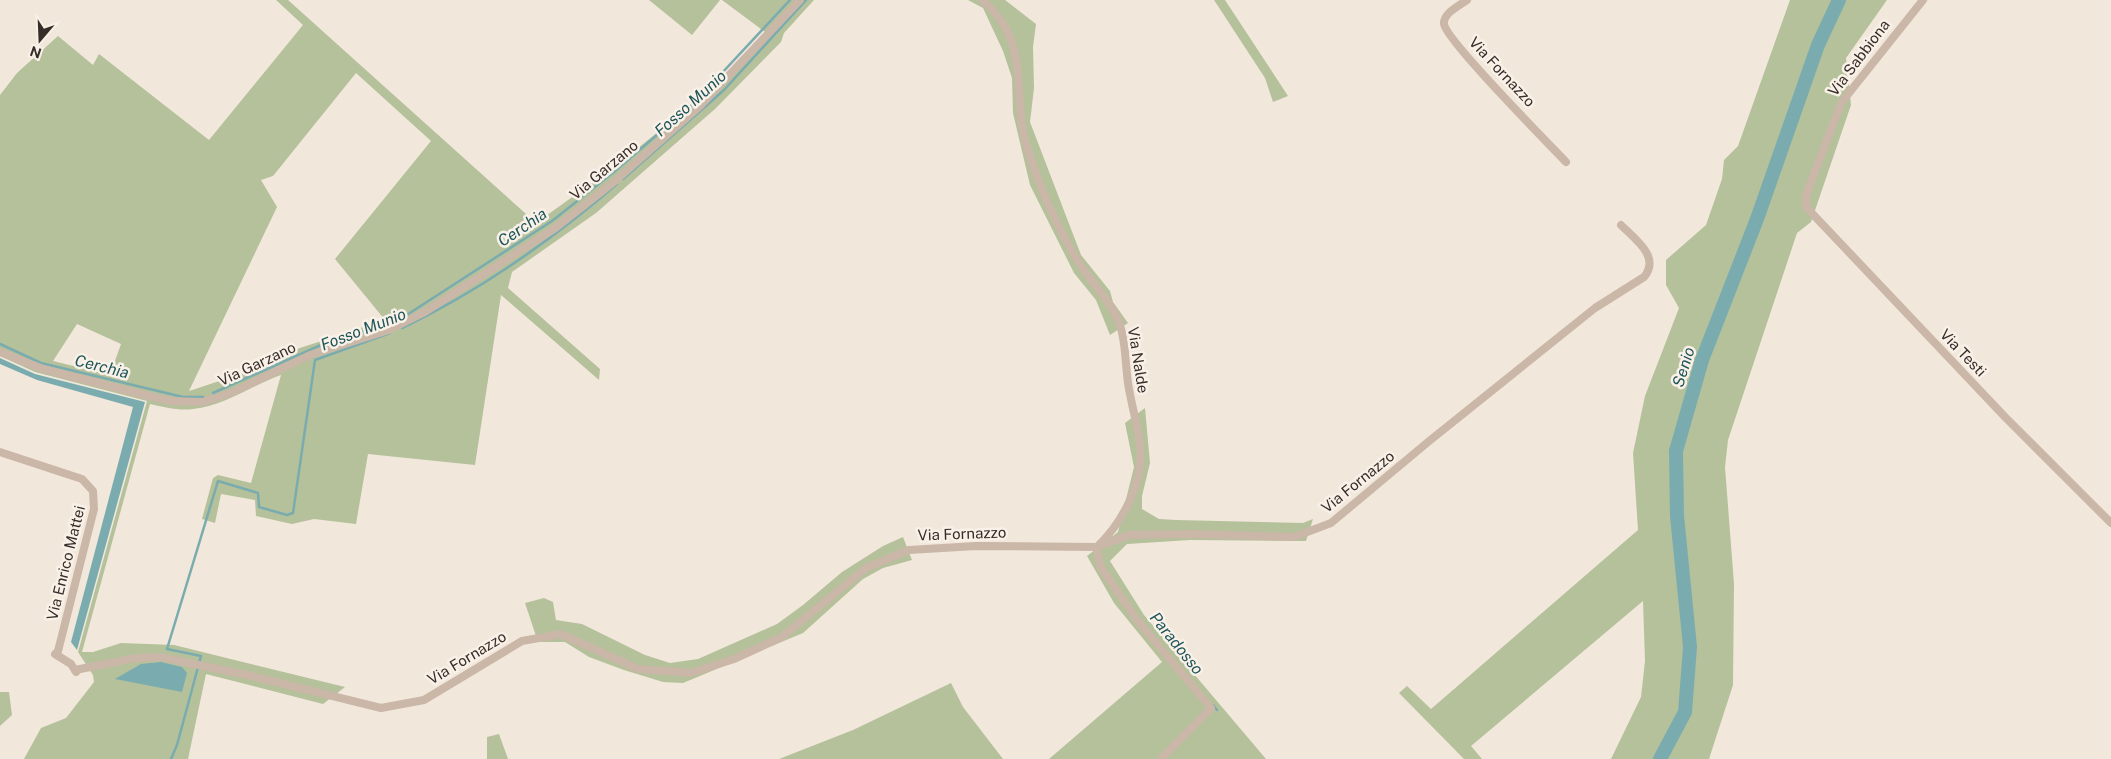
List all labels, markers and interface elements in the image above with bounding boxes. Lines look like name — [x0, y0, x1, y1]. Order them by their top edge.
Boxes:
north arrow — [15, 15, 65, 65]
street label: Via Sabbiona — [1824, 16, 1893, 99]
street label: Via Fornazzo — [1466, 33, 1539, 110]
text: N — [28, 43, 44, 62]
water label: Fosso Munio — [651, 66, 730, 140]
street label: Via Garzano — [566, 136, 641, 203]
water label: Cerchia — [494, 204, 550, 251]
water label: Fosso Munio — [318, 304, 409, 354]
street label: Via Nalde — [1125, 326, 1152, 394]
street label: Via Testi — [1937, 326, 1990, 380]
street label: Via Garzano — [215, 338, 298, 389]
water label: Senio — [1668, 345, 1699, 389]
water label: Cerchia — [73, 351, 131, 382]
street label: Via Fornazzo — [1318, 447, 1397, 516]
street label: Via Enrico Mattei — [43, 504, 88, 622]
street label: Via Fornazzo — [917, 523, 1007, 544]
water label: Paradosso — [1146, 608, 1208, 678]
street label: Via Fornazzo — [424, 627, 509, 688]

